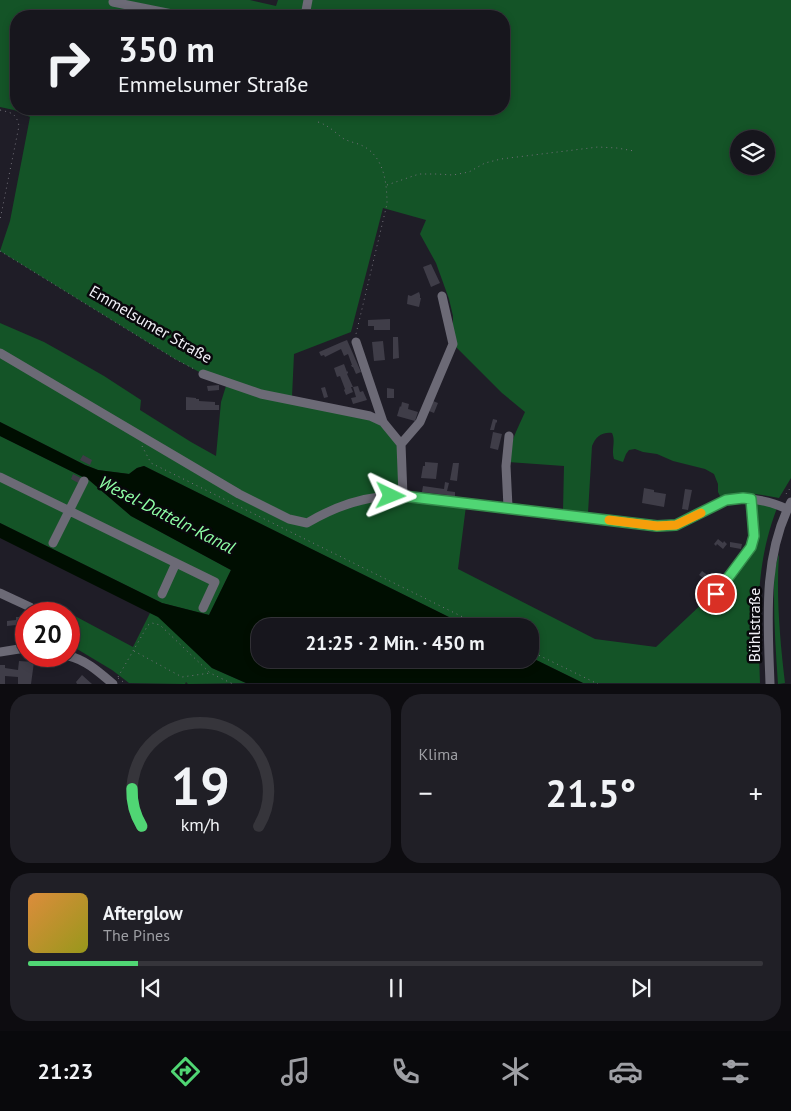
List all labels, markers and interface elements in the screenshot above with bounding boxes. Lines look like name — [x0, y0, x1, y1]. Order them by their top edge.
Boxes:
text: 350 m — [118, 26, 215, 72]
icon: right — [35, 30, 100, 95]
text: Emmelsumer Straße — [118, 70, 308, 98]
map controls — [730, 130, 775, 175]
button: layers — [730, 130, 775, 175]
street label: Emmelsumer Straße — [86, 281, 216, 367]
position arrow — [364, 469, 416, 521]
water label: Wesel-Datteln-Kanal — [95, 470, 239, 559]
pin — [695, 573, 737, 615]
icon: arrive — [702, 580, 730, 608]
street label: Bühlstraße — [744, 588, 764, 662]
speed limit sign: 20 — [15, 602, 80, 667]
text: 21:25 · 2 Min. · 450 m — [305, 631, 485, 655]
text: Klima — [419, 744, 458, 764]
text: 19 — [171, 752, 230, 819]
text: 21.5° — [545, 768, 636, 817]
text: − — [419, 774, 433, 811]
text: + — [749, 774, 763, 811]
text: km/h — [181, 813, 220, 836]
text: Afterglow — [103, 901, 183, 925]
text: The Pines — [103, 925, 170, 945]
icon: previous — [137, 974, 165, 1002]
icon: pause — [382, 974, 410, 1002]
icon: next — [627, 974, 655, 1002]
icon: directions — [168, 1054, 203, 1089]
icon: music — [278, 1054, 313, 1089]
icon: phone — [388, 1054, 423, 1089]
icon: climate — [498, 1054, 533, 1089]
icon: car — [608, 1054, 643, 1089]
icon: filters — [718, 1054, 753, 1089]
text: 21:23 — [38, 1057, 93, 1085]

